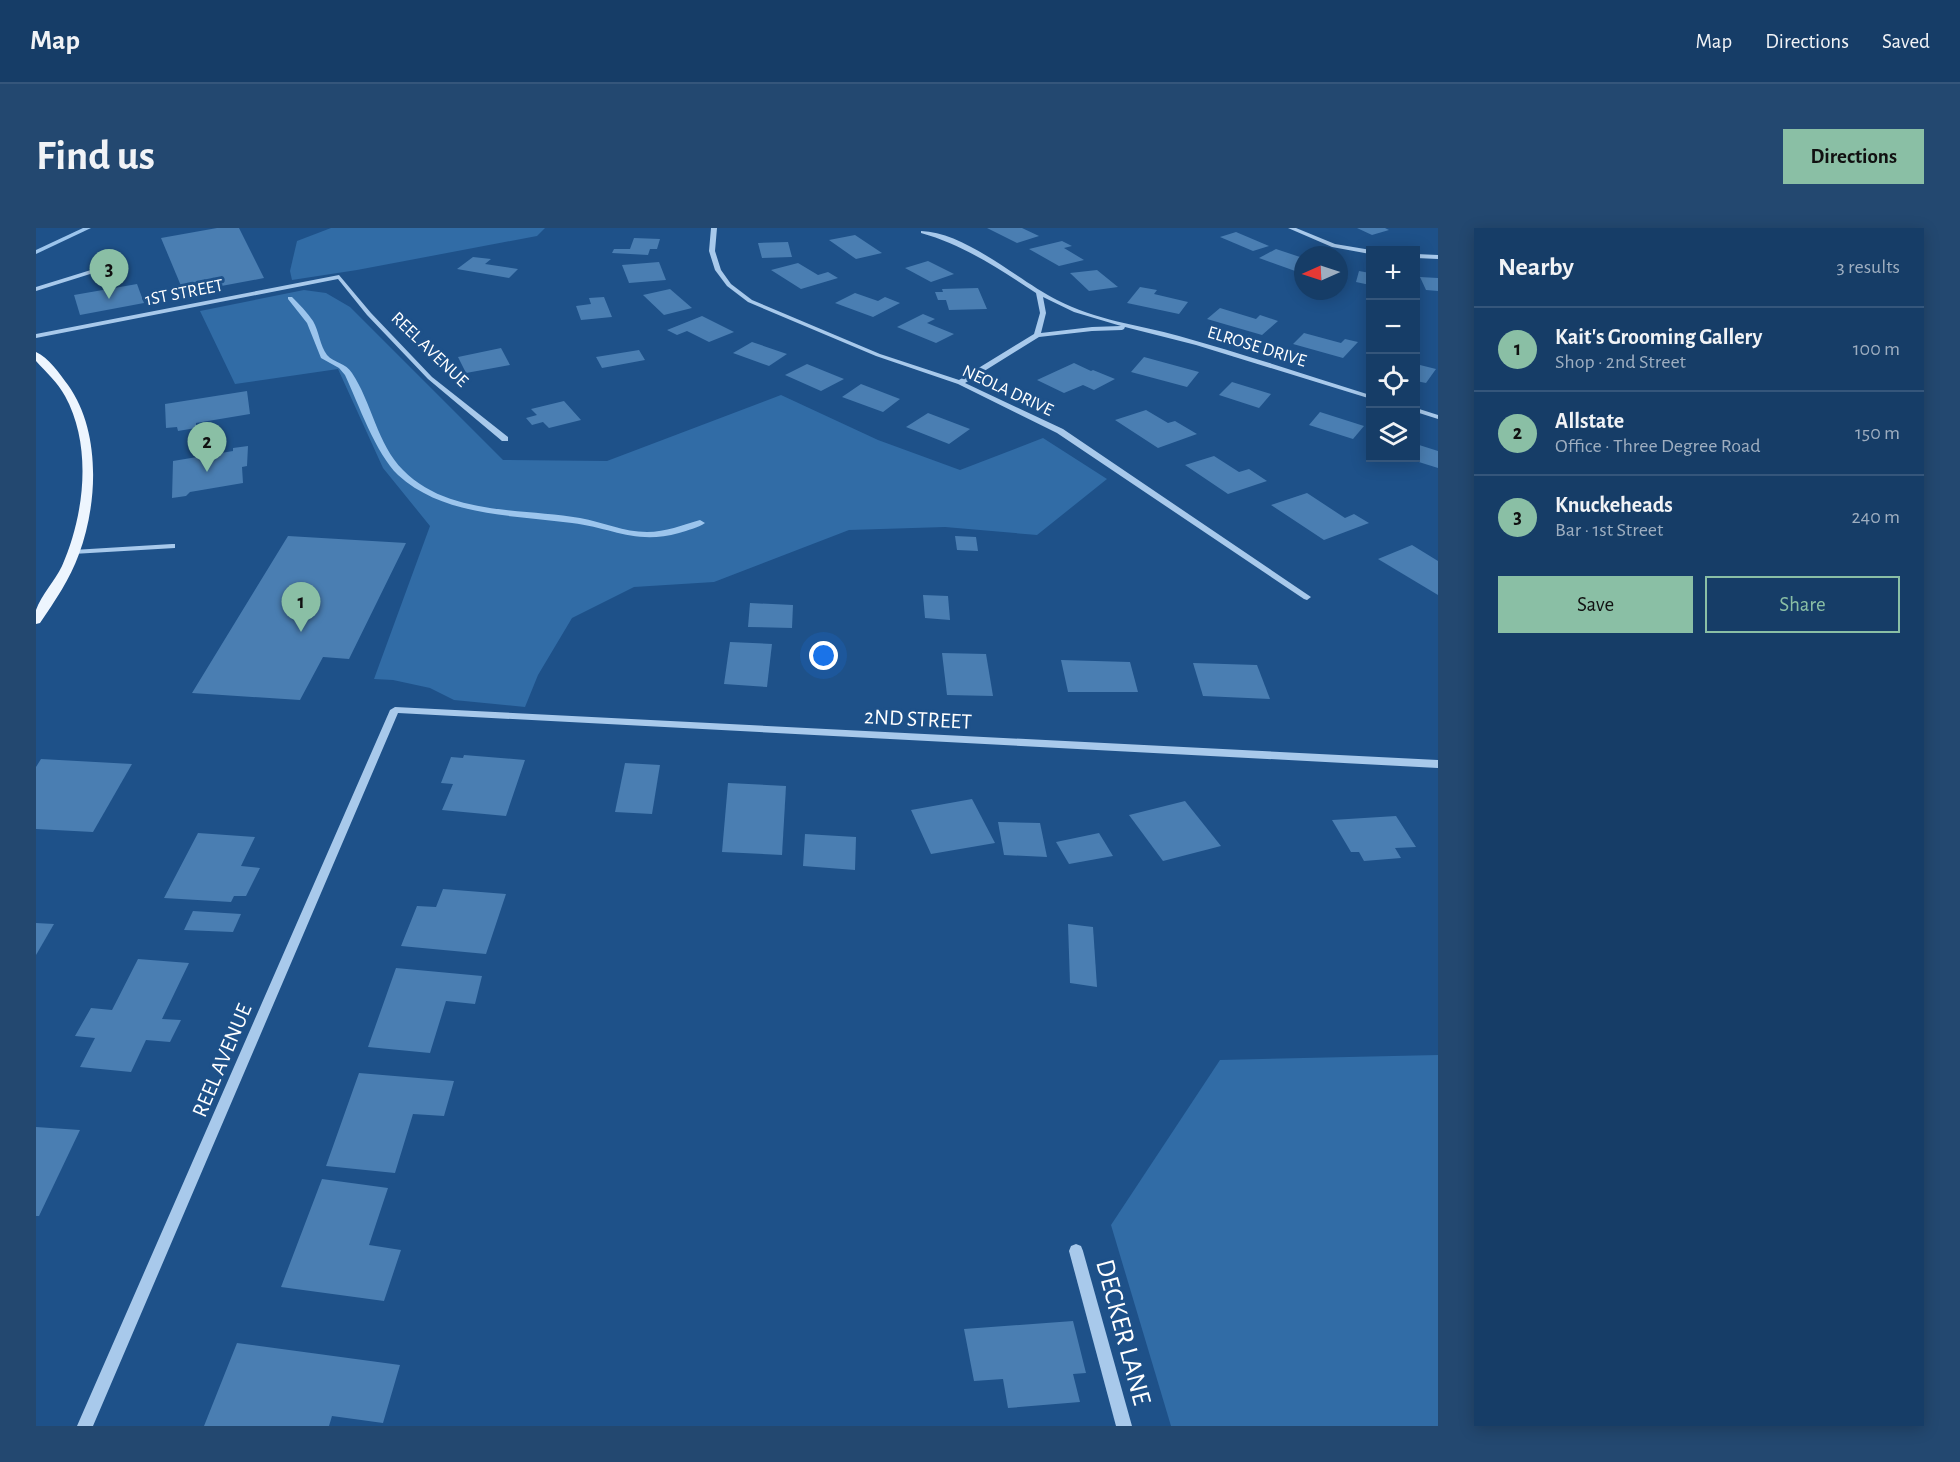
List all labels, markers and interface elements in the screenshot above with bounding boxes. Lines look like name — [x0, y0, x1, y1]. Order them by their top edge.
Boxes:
text: Map — [30, 27, 80, 55]
text: Map — [1696, 31, 1732, 52]
text: Directions — [1765, 31, 1849, 52]
text: Saved — [1882, 31, 1930, 52]
button: Directions — [1783, 129, 1924, 184]
text: Find us — [36, 135, 155, 177]
north arrow — [1294, 246, 1348, 300]
map controls — [1366, 246, 1420, 462]
button: + — [1366, 246, 1420, 300]
pin: 3 — [90, 250, 128, 299]
text: Nearby — [1498, 254, 1574, 280]
text: 3 results — [1836, 257, 1900, 277]
street label: 1ST STREET — [144, 277, 225, 309]
button: − — [1366, 300, 1420, 354]
street label: REEL AVENUE — [387, 309, 471, 391]
street label: ELROSE DRIVE — [1205, 323, 1309, 371]
text: Kait's Grooming Gallery — [1555, 326, 1762, 348]
text: 1 — [1514, 339, 1521, 359]
text: 100 m — [1853, 339, 1900, 359]
text: Shop · 2nd Street — [1555, 352, 1686, 372]
button: locate — [1366, 354, 1420, 408]
street label: NEOLA DRIVE — [959, 362, 1056, 420]
button: layers — [1366, 408, 1420, 462]
text: Allstate — [1555, 410, 1624, 432]
pin: 2 — [188, 422, 226, 472]
text: 2 — [1513, 423, 1522, 443]
text: 150 m — [1855, 423, 1900, 443]
text: Office · Three Degree Road — [1555, 436, 1761, 456]
text: Knuckeheads — [1555, 494, 1673, 516]
text: 3 — [1513, 507, 1522, 527]
text: 240 m — [1851, 507, 1900, 527]
text: Bar · 1st Street — [1555, 520, 1663, 540]
button: Save — [1498, 576, 1693, 633]
button: Share — [1705, 576, 1900, 633]
pin: 1 — [282, 582, 320, 632]
your location — [809, 641, 838, 670]
street label: 2ND STREET — [864, 705, 973, 733]
street label: REEL AVENUE — [188, 1000, 256, 1120]
street label: DECKER LANE — [1091, 1256, 1156, 1408]

